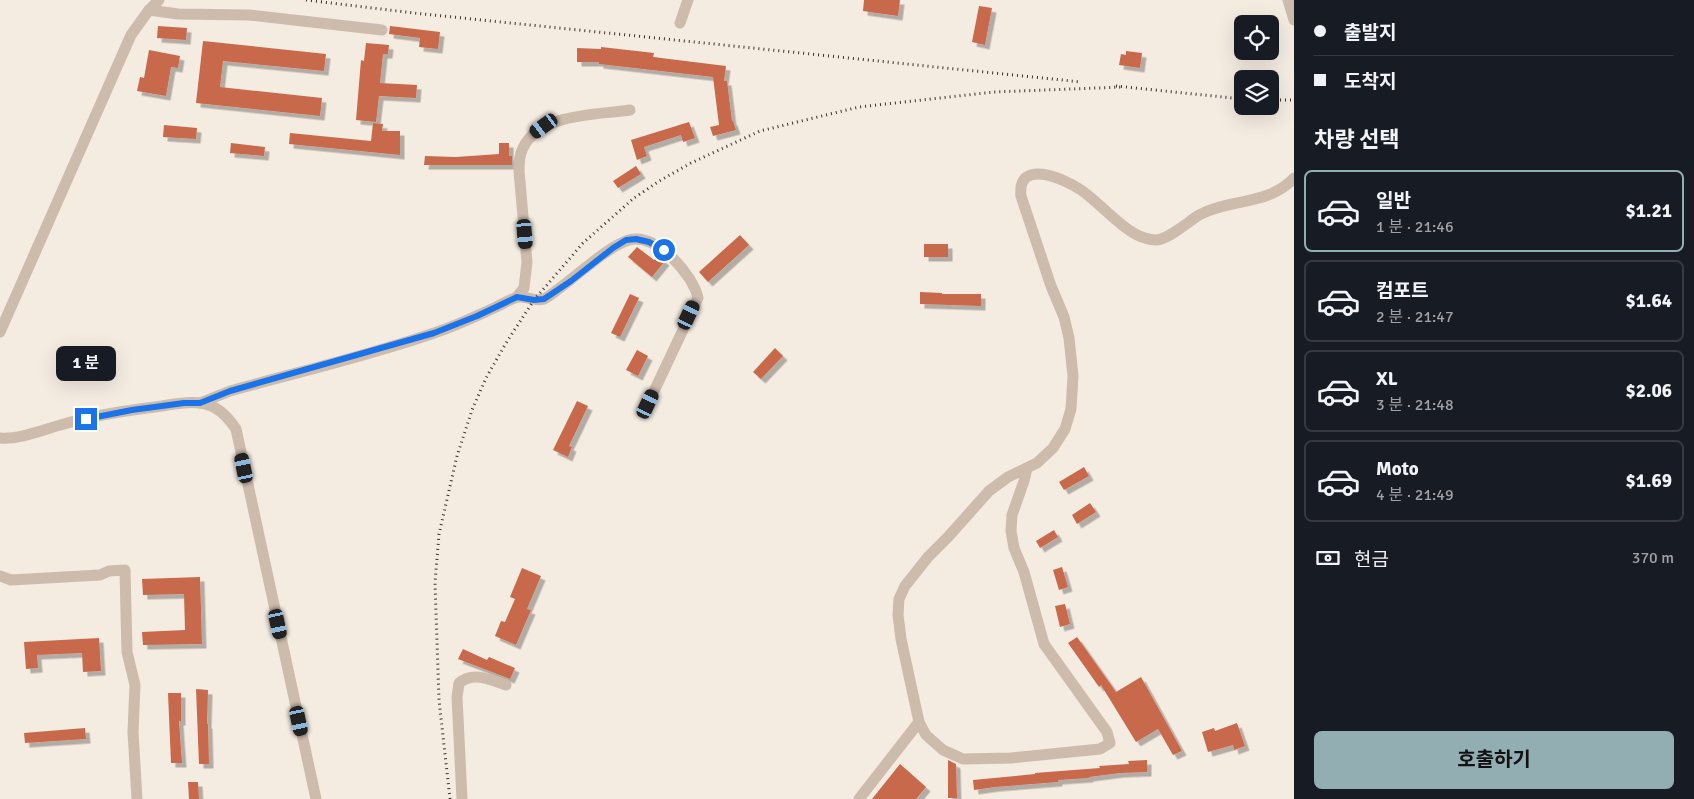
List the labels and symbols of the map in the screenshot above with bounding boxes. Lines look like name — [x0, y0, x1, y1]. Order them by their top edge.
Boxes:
car — [527, 111, 560, 141]
car — [516, 218, 533, 250]
route start — [653, 239, 675, 261]
car — [675, 298, 702, 332]
callout: 1 분 — [56, 346, 116, 382]
car — [634, 387, 661, 421]
route end — [75, 408, 97, 430]
car — [233, 452, 254, 484]
car — [267, 608, 288, 640]
car — [288, 705, 309, 737]

